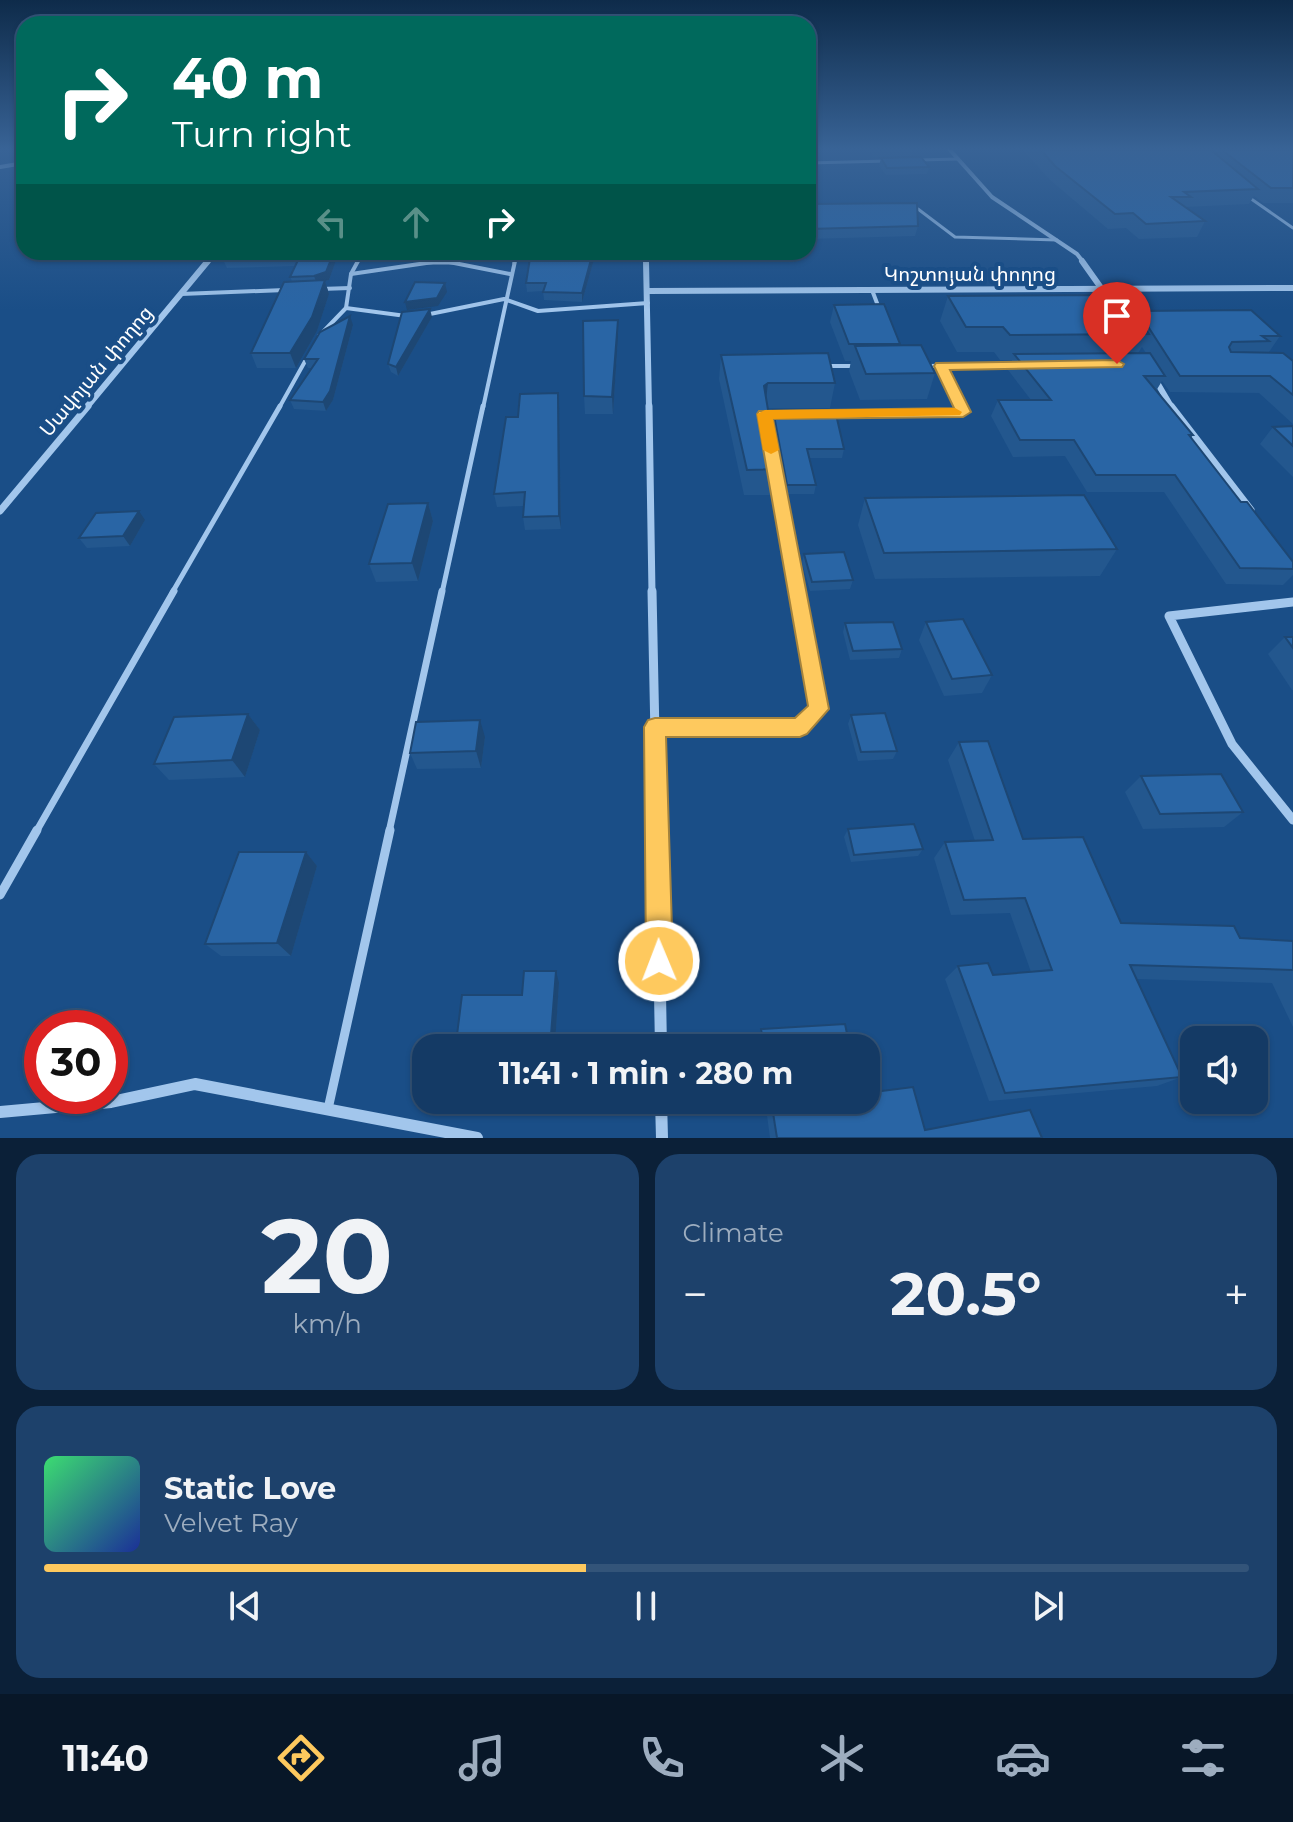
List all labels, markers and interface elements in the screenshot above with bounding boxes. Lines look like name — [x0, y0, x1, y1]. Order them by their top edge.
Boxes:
text: 40 m — [172, 44, 323, 112]
icon: right — [40, 48, 144, 152]
text: Turn right — [172, 112, 352, 156]
icon: left — [310, 200, 354, 244]
icon: ahead — [394, 200, 438, 244]
icon: right — [478, 200, 522, 244]
street label: Կոշտոյան փողոց — [884, 262, 1056, 286]
pin — [1083, 282, 1151, 364]
icon: arrive — [1095, 294, 1139, 338]
street label: Սավոյան փողոց — [34, 301, 158, 441]
position arrow — [617, 919, 701, 1003]
speed limit sign: 30 — [24, 1010, 128, 1114]
map controls — [1180, 1026, 1268, 1114]
button: sound — [1180, 1026, 1268, 1114]
text: 11:41 · 1 min · 280 m — [499, 1055, 793, 1092]
text: 20 — [261, 1192, 393, 1319]
text: Climate — [683, 1217, 784, 1249]
text: 20.5° — [890, 1257, 1041, 1330]
text: − — [683, 1267, 708, 1321]
text: + — [1224, 1267, 1249, 1321]
text: km/h — [293, 1308, 362, 1340]
text: Static Love — [164, 1470, 336, 1507]
text: Velvet Ray — [164, 1507, 298, 1539]
icon: previous — [223, 1584, 267, 1628]
icon: pause — [624, 1584, 668, 1628]
icon: next — [1026, 1584, 1070, 1628]
icon: directions — [273, 1730, 329, 1786]
icon: music — [454, 1730, 510, 1786]
icon: phone — [634, 1730, 690, 1786]
icon: climate — [814, 1730, 870, 1786]
icon: car — [995, 1730, 1051, 1786]
icon: filters — [1175, 1730, 1231, 1786]
text: 11:40 — [62, 1736, 149, 1780]

